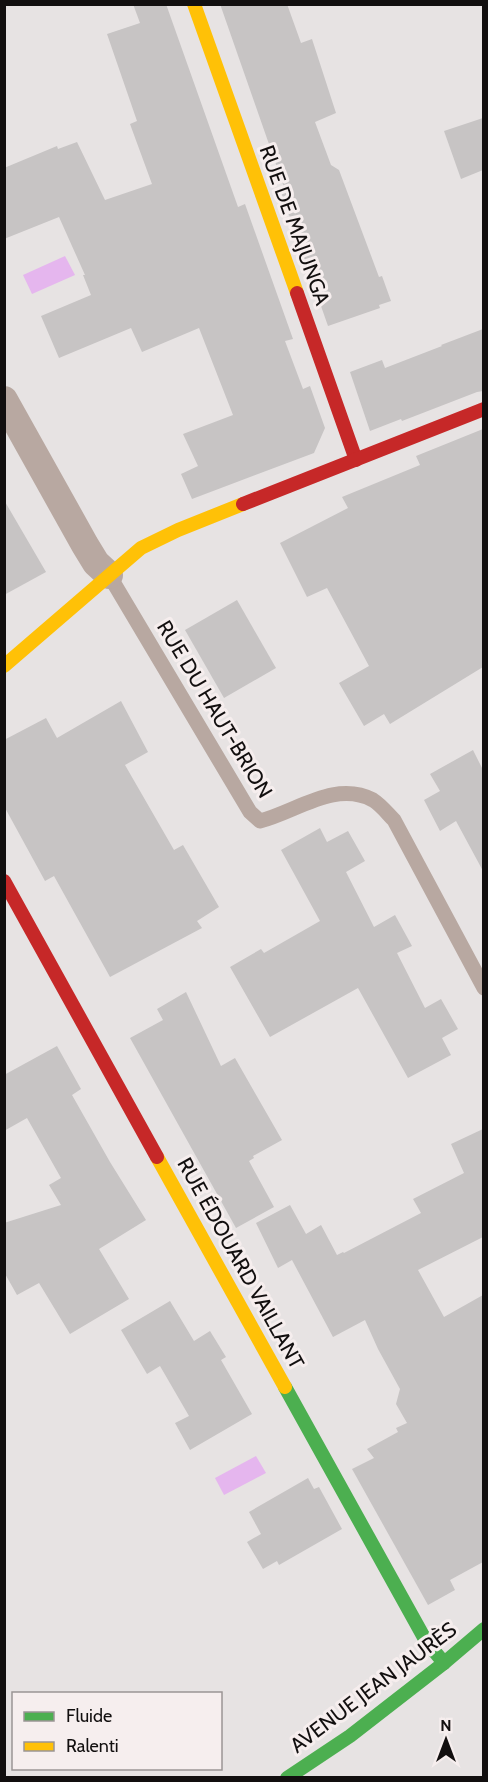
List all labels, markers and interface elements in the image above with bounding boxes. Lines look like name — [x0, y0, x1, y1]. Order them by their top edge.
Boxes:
street label: RUE DE MAJUNGA — [254, 142, 336, 308]
street label: RUE DU HAUT-BRION — [152, 616, 278, 802]
street label: RUE ÉDOUARD VAILLANT — [172, 1153, 310, 1373]
street label: AVENUE JEAN JAURÈS — [285, 1616, 461, 1758]
legend — [12, 1692, 222, 1770]
text: Fluide — [66, 1705, 112, 1727]
north arrow — [416, 1710, 476, 1770]
text: Ralenti — [66, 1735, 119, 1757]

